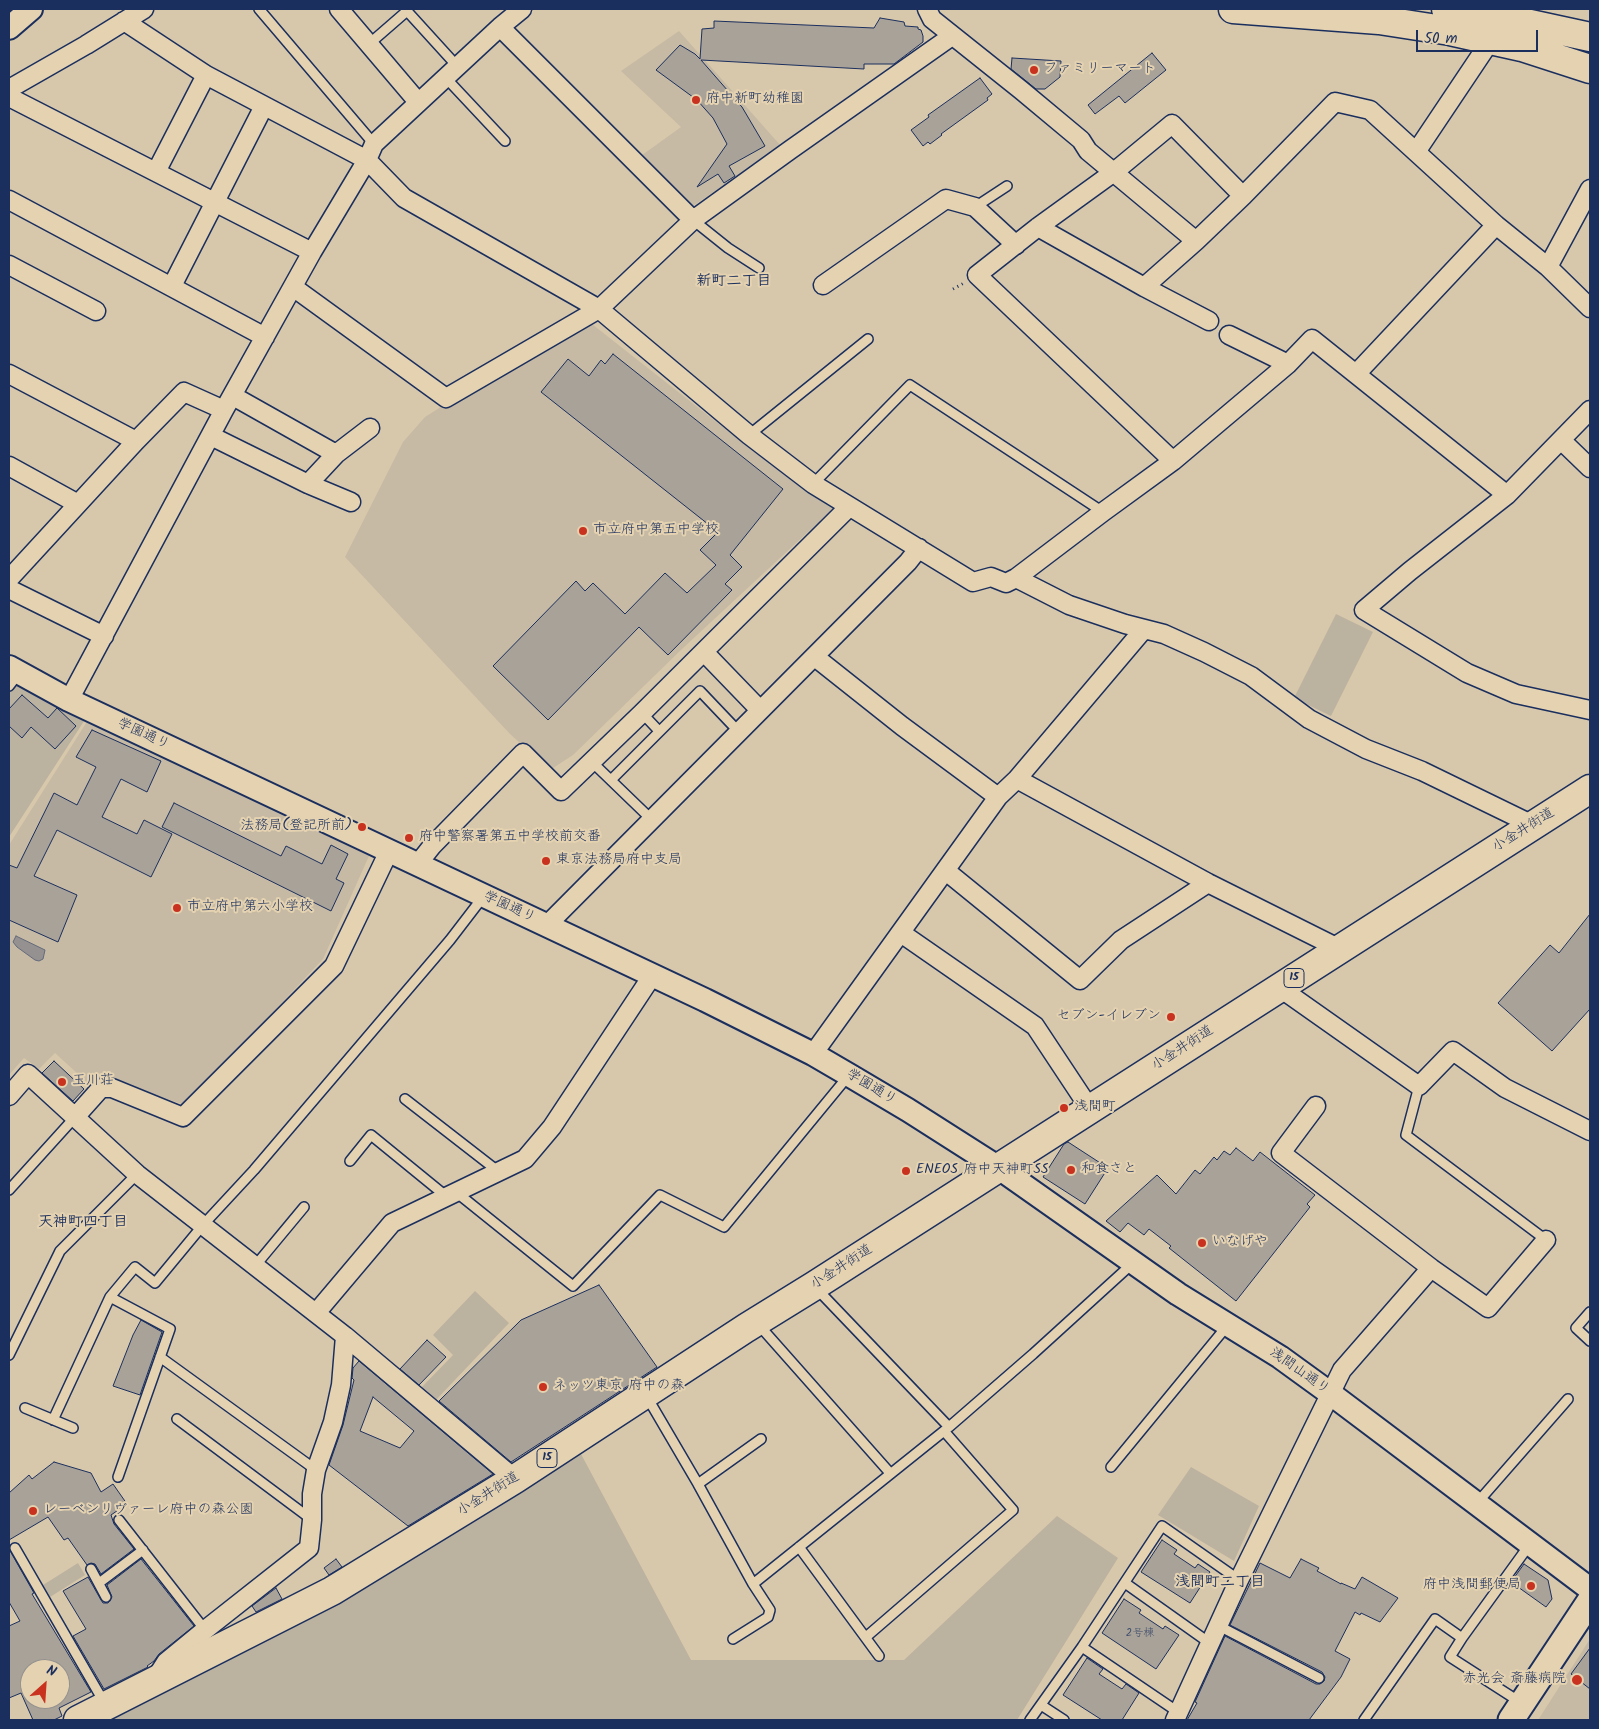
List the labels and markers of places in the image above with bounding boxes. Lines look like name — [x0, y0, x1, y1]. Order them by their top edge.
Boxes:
place label: ファミリーマート — [1044, 62, 1156, 78]
marker: ファミリーマート — [1028, 64, 1040, 76]
place label: 府中新町幼稚園 — [706, 92, 804, 108]
marker: 府中新町幼稚園 — [690, 94, 702, 106]
place label: 市立府中第五中学校 — [593, 523, 719, 539]
marker: 市立府中第五中学校 — [577, 525, 589, 537]
place label: 法務局(登記所前) — [240, 819, 352, 835]
marker: 法務局(登記所前) — [356, 821, 368, 833]
place label: 府中警察署第五中学校前交番 — [419, 830, 601, 846]
marker: 府中警察署第五中学校前交番 — [403, 832, 415, 844]
place label: 東京法務局府中支局 — [556, 853, 682, 869]
marker: 東京法務局府中支局 — [540, 855, 552, 867]
place label: 市立府中第六小学校 — [187, 900, 313, 916]
marker: 市立府中第六小学校 — [171, 902, 183, 914]
place label: セブン-イレブン — [1057, 1009, 1161, 1025]
marker: セブン-イレブン — [1165, 1011, 1177, 1023]
place label: 玉川荘 — [72, 1074, 114, 1090]
marker: 玉川荘 — [56, 1076, 68, 1088]
place label: 浅間町 — [1074, 1100, 1116, 1116]
marker: 浅間町 — [1058, 1102, 1070, 1114]
place label: 和食さと — [1081, 1162, 1137, 1178]
place label: ENEOS 府中天神町SS — [916, 1163, 1048, 1179]
marker: 和食さと — [1065, 1164, 1077, 1176]
marker: ENEOS 府中天神町SS — [900, 1165, 912, 1177]
place label: いなげや — [1212, 1235, 1268, 1251]
marker: いなげや — [1196, 1237, 1208, 1249]
place label: ネッツ東京 府中の森 — [553, 1379, 685, 1395]
marker: ネッツ東京 府中の森 — [537, 1381, 549, 1393]
place label: レーベンリヴァーレ府中の森公園 — [43, 1503, 254, 1519]
marker: レーベンリヴァーレ府中の森公園 — [27, 1505, 39, 1517]
place label: 府中浅間郵便局 — [1423, 1578, 1521, 1594]
marker: 府中浅間郵便局 — [1525, 1580, 1537, 1592]
place label: 赤光会 斎藤病院 — [1462, 1672, 1566, 1688]
marker: 赤光会 斎藤病院 — [1570, 1673, 1584, 1687]

